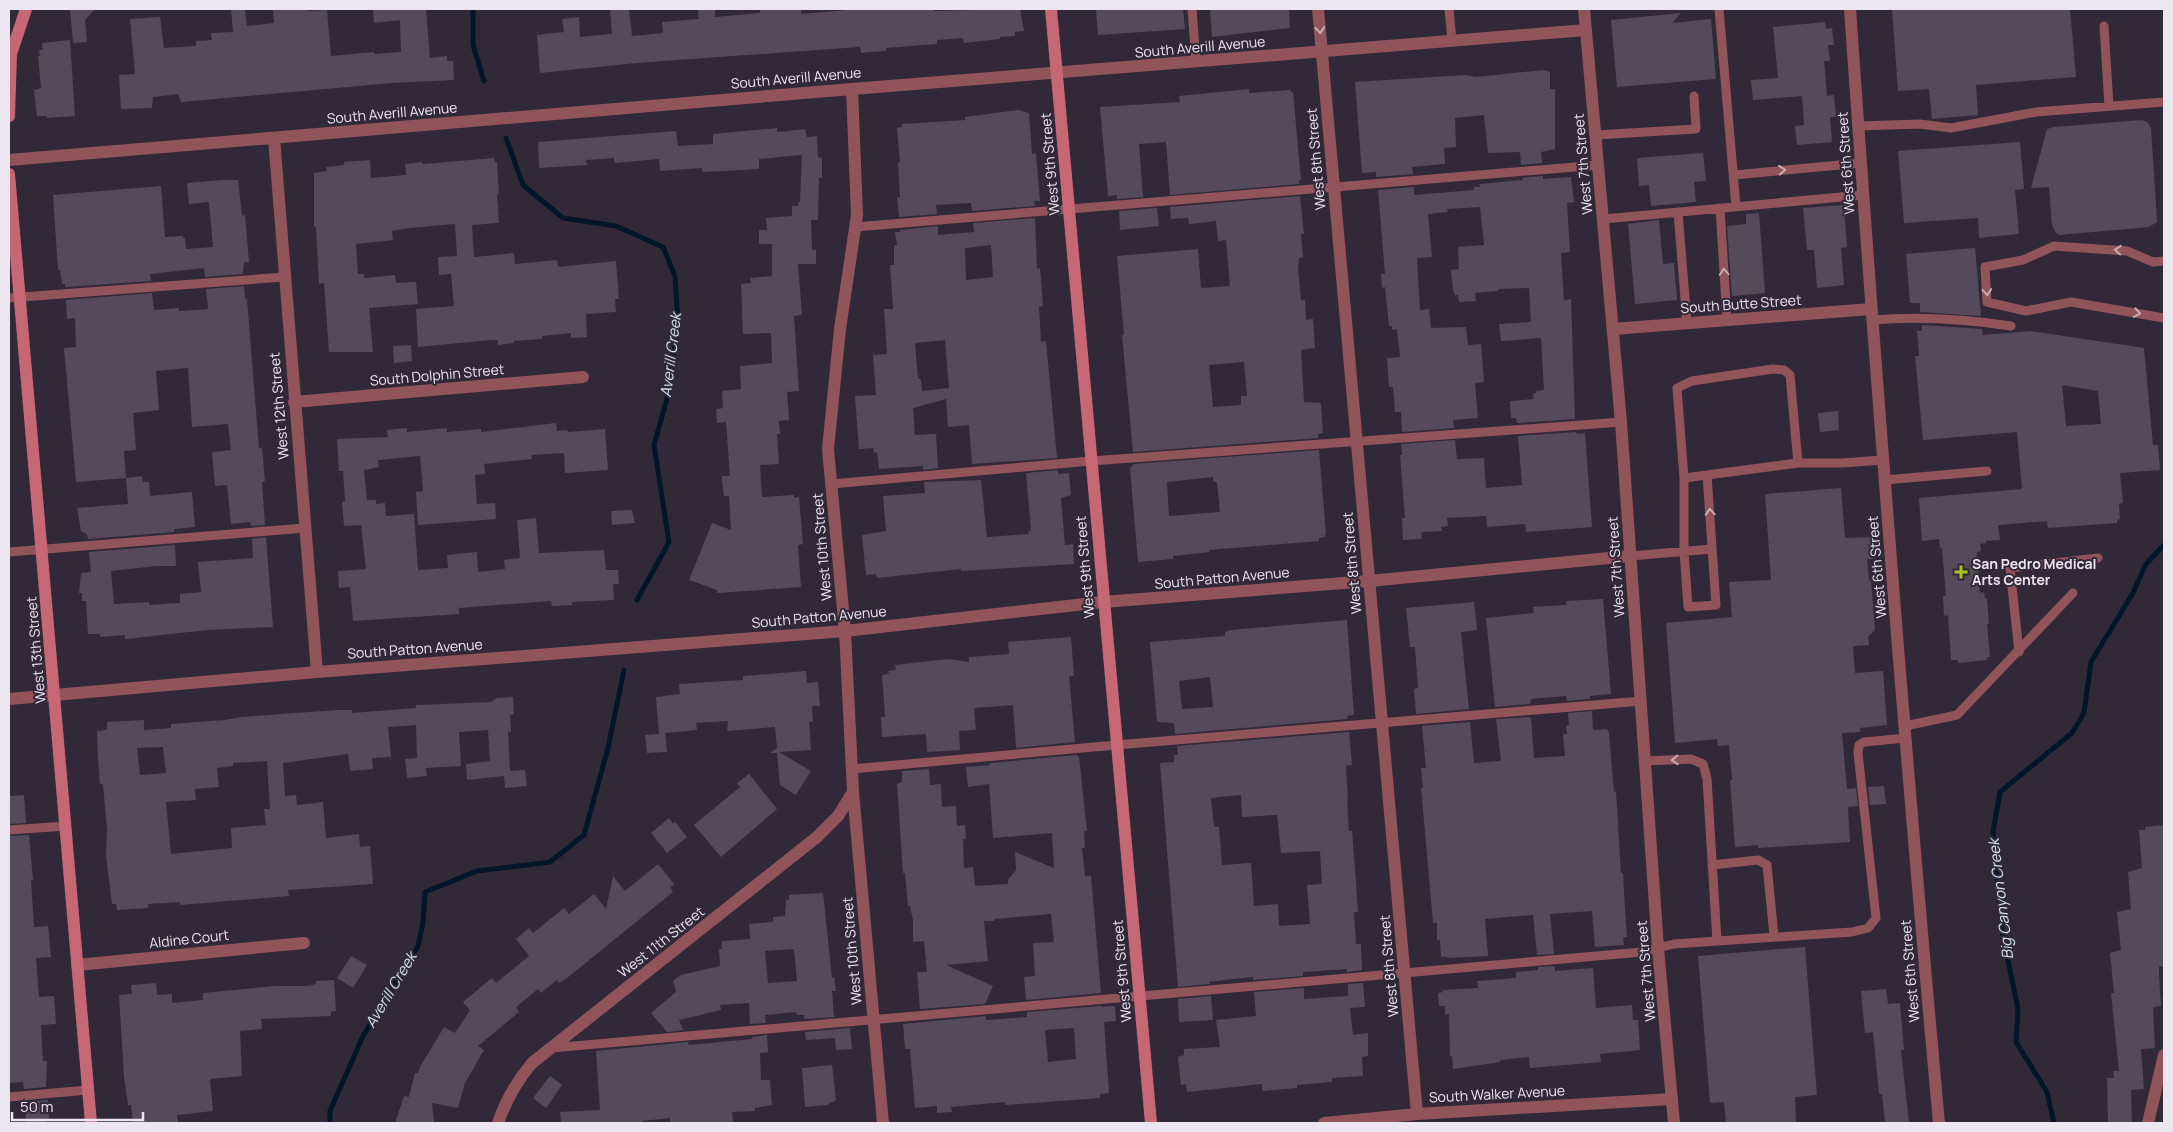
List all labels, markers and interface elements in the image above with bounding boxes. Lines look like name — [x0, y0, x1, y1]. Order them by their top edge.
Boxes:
one-way arrow — [1314, 27, 1325, 35]
street label: South Averill Avenue — [1134, 31, 1266, 62]
street label: South Averill Avenue — [730, 62, 862, 93]
street label: South Averill Avenue — [326, 97, 458, 128]
street label: West 8th Street — [1302, 107, 1329, 211]
street label: West 6th Street — [1832, 111, 1859, 215]
street label: West 9th Street — [1036, 112, 1063, 216]
street label: West 7th Street — [1569, 112, 1596, 215]
one-way arrow — [1778, 165, 1786, 176]
one-way arrow — [2114, 245, 2122, 256]
one-way arrow — [1718, 267, 1729, 275]
one-way arrow — [1981, 289, 1992, 297]
street label: South Butte Street — [1680, 290, 1803, 317]
one-way arrow — [2133, 308, 2142, 318]
water label: Averill Creek — [655, 309, 686, 398]
street label: West 12th Street — [264, 351, 293, 460]
street label: South Dolphin Street — [369, 359, 505, 390]
street label: West 10th Street — [807, 492, 836, 602]
one-way arrow — [1704, 507, 1715, 515]
street label: West 8th Street — [1338, 511, 1365, 615]
street label: West 9th Street — [1071, 515, 1098, 619]
street label: West 6th Street — [1863, 515, 1890, 619]
street label: West 7th Street — [1602, 516, 1629, 618]
place label: San Pedro Medical Arts Center — [1972, 554, 2097, 589]
street label: South Patton Avenue — [1154, 562, 1290, 593]
marker: San Pedro Medical Arts Center — [1954, 565, 1968, 579]
street label: West 13th Street — [21, 595, 50, 704]
street label: South Patton Avenue — [751, 601, 887, 632]
street label: South Patton Avenue — [347, 634, 483, 663]
one-way arrow — [1670, 755, 1678, 765]
water label: Big Canyon Creek — [1982, 835, 2018, 961]
street label: West 10th Street — [837, 896, 866, 1006]
street label: West 11th Street — [613, 902, 708, 981]
street label: West 8th Street — [1375, 914, 1402, 1018]
street label: West 9th Street — [1108, 919, 1135, 1023]
street label: West 7th Street — [1632, 919, 1659, 1022]
street label: West 6th Street — [1896, 919, 1923, 1023]
street label: Aldine Court — [148, 925, 230, 952]
water label: Averill Creek — [360, 946, 423, 1032]
street label: South Walker Avenue — [1428, 1080, 1565, 1107]
scale bar — [12, 1090, 144, 1122]
text: 50 m — [20, 1096, 54, 1117]

